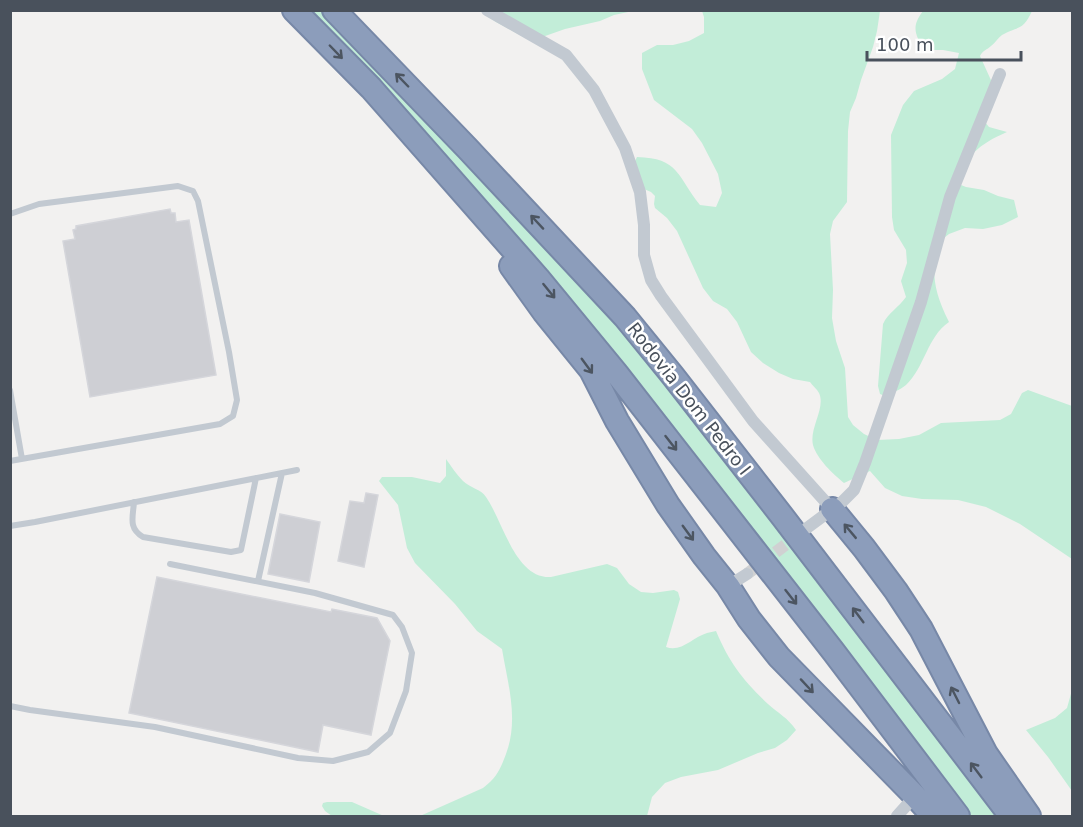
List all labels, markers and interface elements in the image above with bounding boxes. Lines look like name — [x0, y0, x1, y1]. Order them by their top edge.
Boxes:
scale bar — [867, 24, 1022, 62]
text: 100 m — [876, 34, 934, 55]
one-way arrow — [328, 44, 343, 59]
one-way arrow — [395, 73, 410, 88]
one-way arrow — [529, 214, 544, 229]
one-way arrow — [543, 283, 556, 299]
street label: Rodovia Dom Pedro I — [623, 318, 755, 479]
one-way arrow — [581, 358, 594, 374]
one-way arrow — [665, 435, 678, 451]
one-way arrow — [844, 523, 857, 539]
one-way arrow — [681, 524, 694, 540]
one-way arrow — [784, 589, 797, 605]
one-way arrow — [851, 607, 864, 623]
one-way arrow — [800, 679, 815, 694]
one-way arrow — [948, 687, 960, 705]
one-way arrow — [970, 762, 983, 778]

